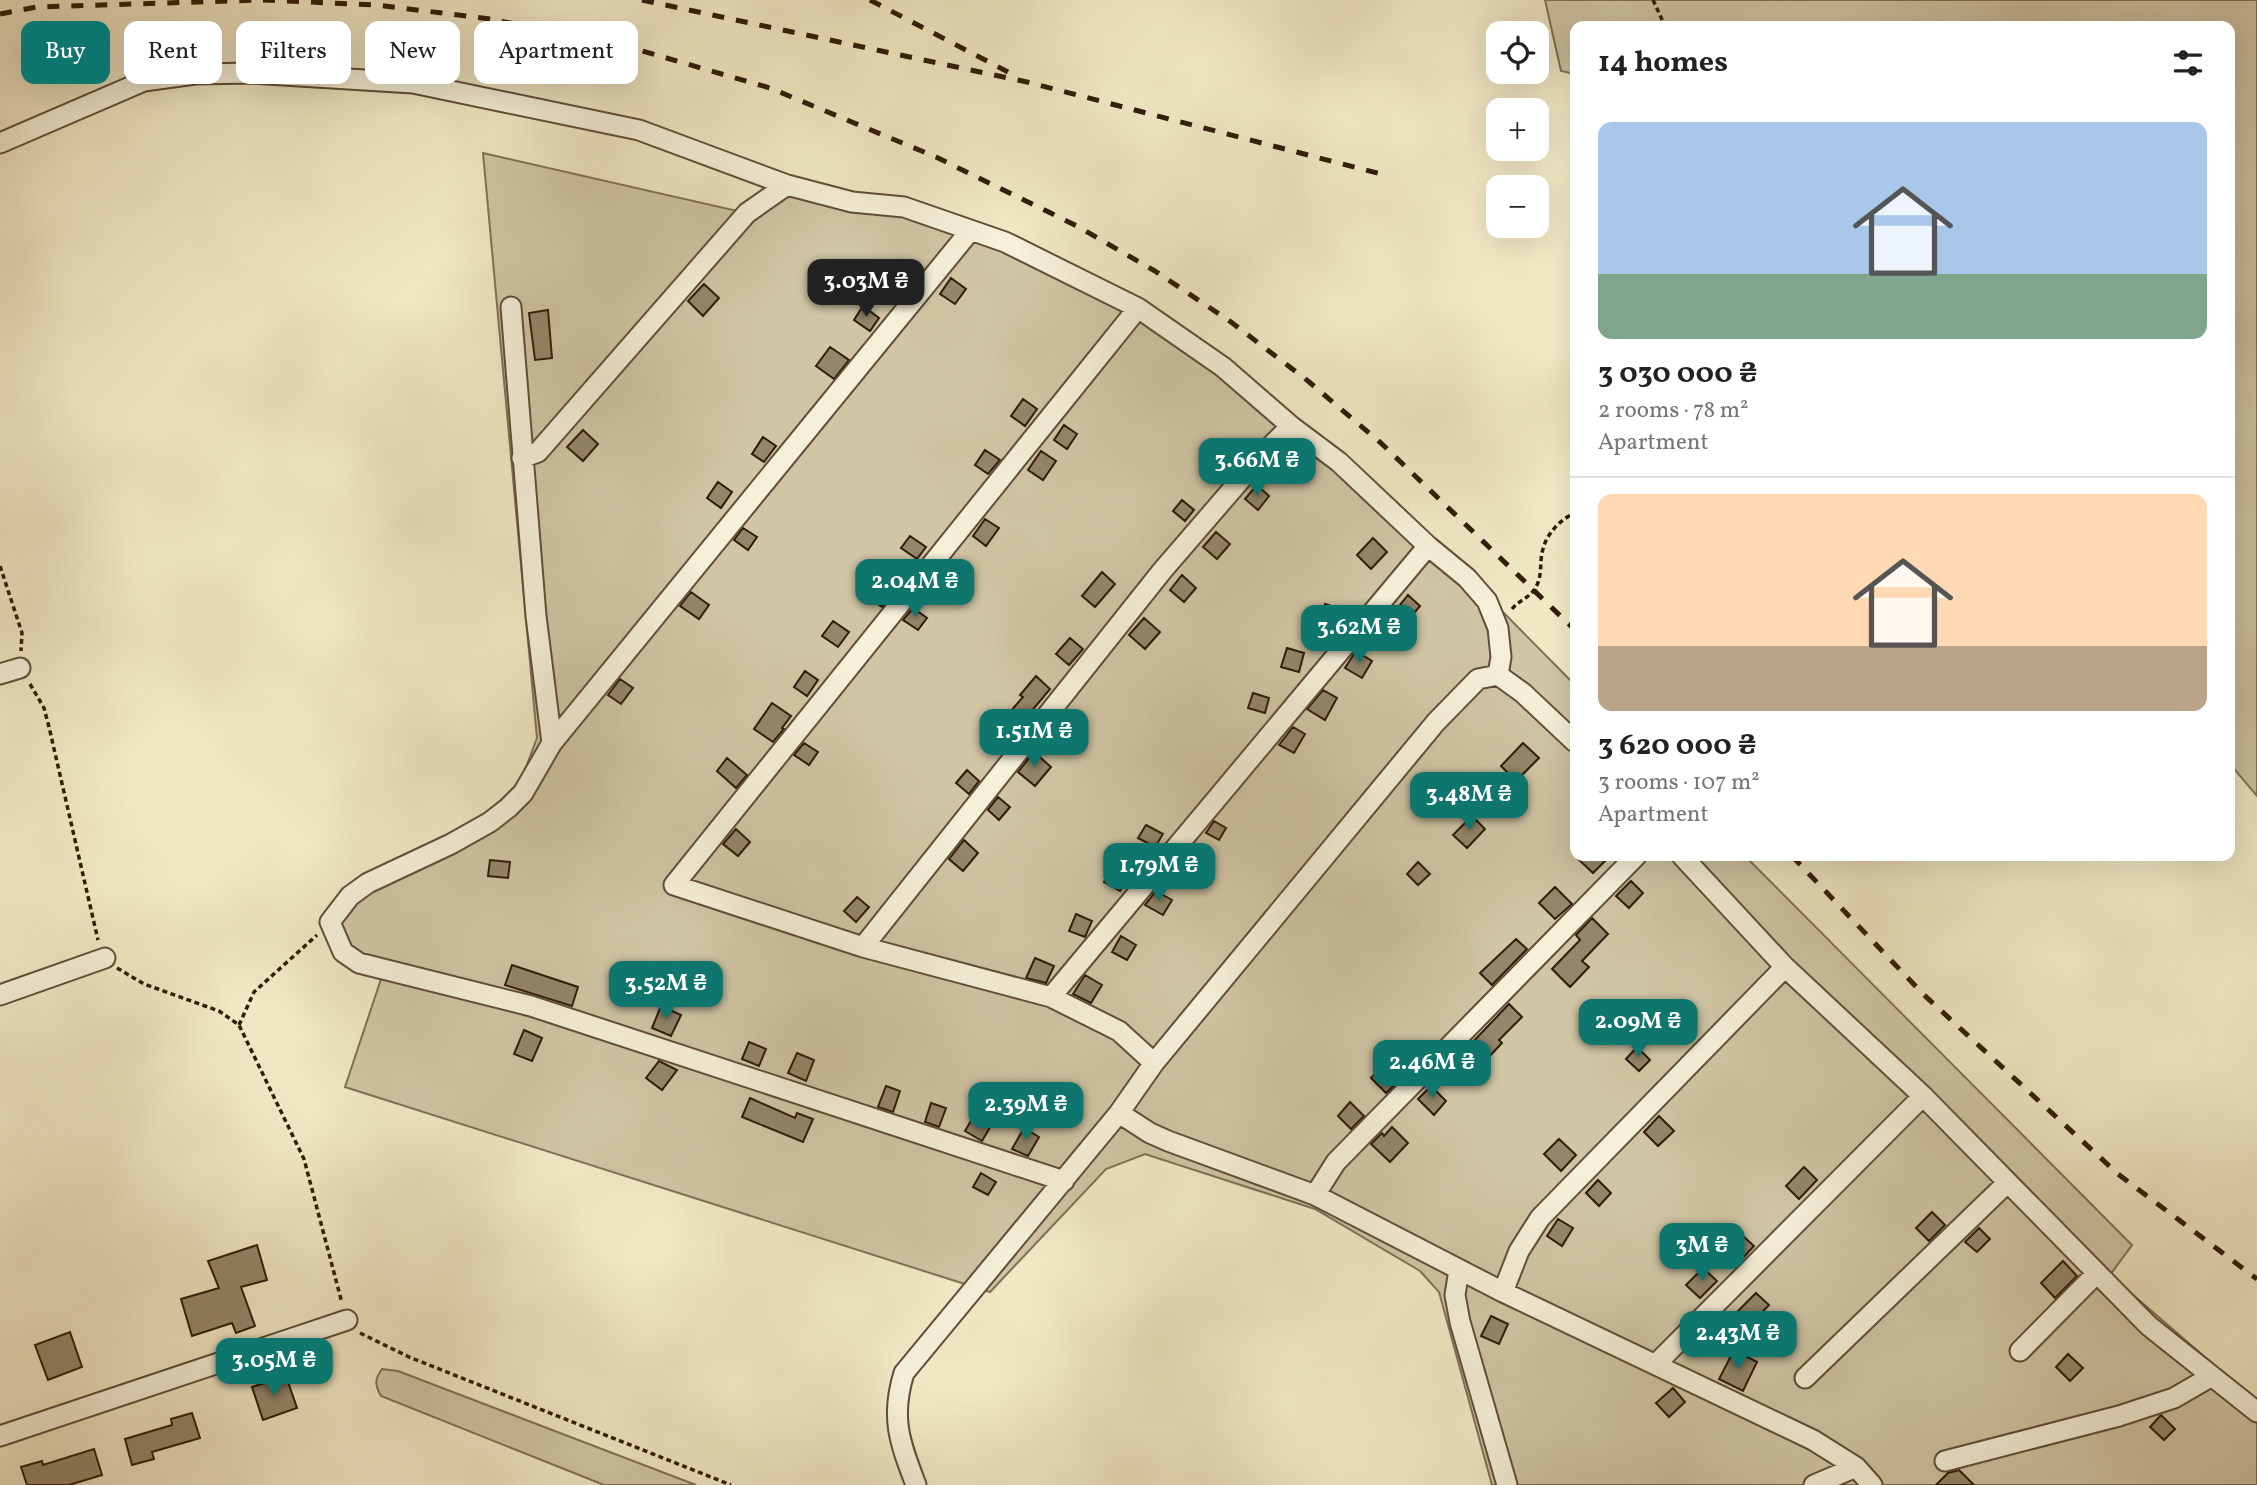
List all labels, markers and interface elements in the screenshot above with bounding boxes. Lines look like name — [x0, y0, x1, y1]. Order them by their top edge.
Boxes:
chip: Buy — [21, 21, 110, 84]
chip: Rent — [124, 21, 222, 84]
chip: Filters — [236, 21, 351, 84]
chip: New — [365, 21, 460, 84]
chip: Apartment — [474, 21, 638, 84]
map controls — [1486, 21, 1549, 238]
button: locate — [1486, 21, 1549, 84]
text: 14 homes — [1598, 42, 1728, 84]
icon: filters — [2169, 44, 2207, 82]
button: + — [1486, 98, 1549, 161]
icon: home — [1840, 168, 1966, 294]
button: − — [1486, 175, 1549, 238]
pin: 3.03M ₴ — [801, 260, 931, 319]
text: 3.03M ₴ — [823, 266, 909, 298]
text: 3 030 000 ₴ — [1598, 353, 1758, 395]
text: 2 rooms · 78 m² — [1598, 395, 1749, 427]
text: Apartment — [1598, 427, 1709, 459]
pin: 3.66M ₴ — [1192, 438, 1322, 498]
text: 3.66M ₴ — [1215, 445, 1299, 477]
icon: home — [1840, 540, 1966, 666]
pin: 2.04M ₴ — [850, 560, 980, 619]
text: 2.04M ₴ — [871, 566, 959, 598]
pin: 3.62M ₴ — [1294, 606, 1424, 665]
text: 3.62M ₴ — [1317, 612, 1401, 644]
pin: 1.51M ₴ — [969, 710, 1099, 769]
text: 1.51M ₴ — [995, 716, 1073, 748]
text: 3 620 000 ₴ — [1598, 725, 1757, 767]
text: 3 rooms · 107 m² — [1598, 767, 1760, 799]
pin: 3.48M ₴ — [1404, 772, 1534, 832]
text: 3.48M ₴ — [1426, 779, 1512, 811]
text: Apartment — [1598, 799, 1709, 831]
pin: 1.79M ₴ — [1094, 844, 1224, 903]
text: 1.79M ₴ — [1119, 850, 1199, 882]
pin: 3.52M ₴ — [601, 962, 731, 1021]
text: 3.52M ₴ — [625, 968, 707, 1000]
pin: 2.09M ₴ — [1573, 1000, 1703, 1059]
text: 2.09M ₴ — [1595, 1006, 1681, 1038]
pin: 2.46M ₴ — [1367, 1040, 1497, 1100]
text: 2.46M ₴ — [1389, 1047, 1475, 1079]
pin: 2.39M ₴ — [961, 1082, 1091, 1142]
text: 2.39M ₴ — [984, 1089, 1068, 1121]
pin: 3M ₴ — [1661, 1224, 1743, 1283]
text: 3M ₴ — [1676, 1230, 1728, 1262]
pin: 2.43M ₴ — [1673, 1312, 1803, 1371]
text: 2.43M ₴ — [1696, 1318, 1780, 1350]
pin: 3.05M ₴ — [209, 1338, 339, 1398]
text: 3.05M ₴ — [232, 1345, 316, 1377]

